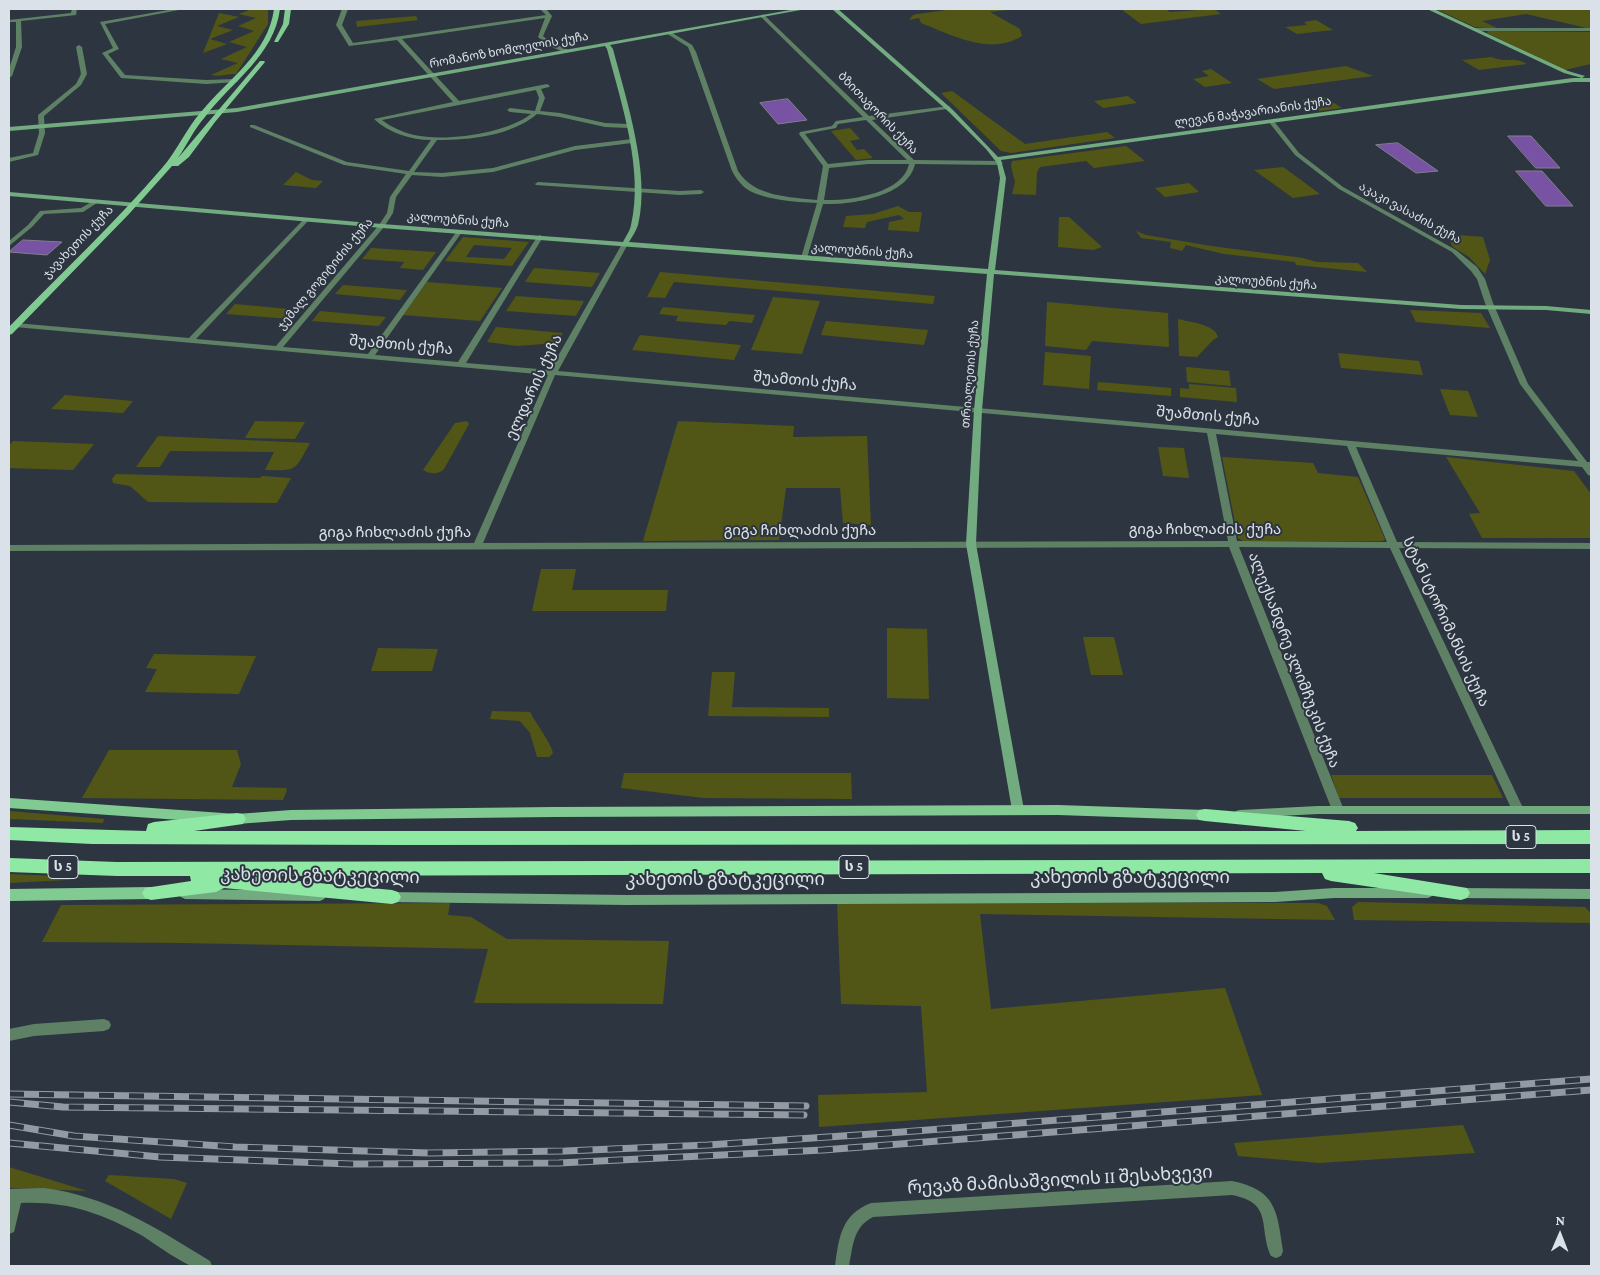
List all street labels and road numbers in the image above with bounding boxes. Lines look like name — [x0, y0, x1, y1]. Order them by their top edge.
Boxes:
street label: რომანოზ ხომლელის ქუჩა — [428, 29, 590, 71]
street label: ბზითაგორის ქუჩა — [835, 69, 921, 157]
street label: ლევან მაჭავარიანის ქუჩა — [1174, 94, 1332, 130]
street label: აკაკი ვასაძის ქუჩა — [1356, 179, 1464, 247]
street label: ჯავახეთის ქუჩა — [40, 203, 116, 281]
street label: კალოუბნის ქუჩა — [407, 209, 509, 231]
street label: ჯემალ გოგიტიძის ქუჩა — [274, 215, 376, 333]
street label: კალოუბნის ქუჩა — [811, 240, 913, 262]
street label: კალოუბნის ქუჩა — [1215, 271, 1317, 293]
street label: თრიალეთის ქუჩა — [958, 319, 982, 429]
street label: ელდარის ქუჩა — [502, 331, 566, 443]
street label: შუამთის ქუჩა — [348, 332, 454, 358]
street label: შუამთის ქუჩა — [752, 368, 858, 394]
street label: შუამთის ქუჩა — [1155, 403, 1261, 429]
street label: გიგა ჩიხლაძის ქუჩა — [1129, 520, 1281, 538]
street label: გიგა ჩიხლაძის ქუჩა — [724, 521, 876, 539]
street label: გიგა ჩიხლაძის ქუჩა — [319, 523, 471, 541]
street label: სტან სტორიმანსის ქუჩა — [1399, 534, 1493, 710]
street label: ალექსანდრე კლიმჩუკის ქუჩა — [1244, 550, 1344, 770]
road number: ს 5 — [1506, 826, 1536, 849]
road number: ს 5 — [48, 856, 78, 879]
road number: ს 5 — [839, 856, 869, 879]
street label: კახეთის გზატკეცილი — [220, 863, 420, 889]
street label: კახეთის გზატკეცილი — [1030, 866, 1230, 888]
street label: კახეთის გზატკეცილი — [625, 868, 825, 890]
street label: რევაზ მამისაშვილის II შესახვევი — [907, 1161, 1213, 1199]

